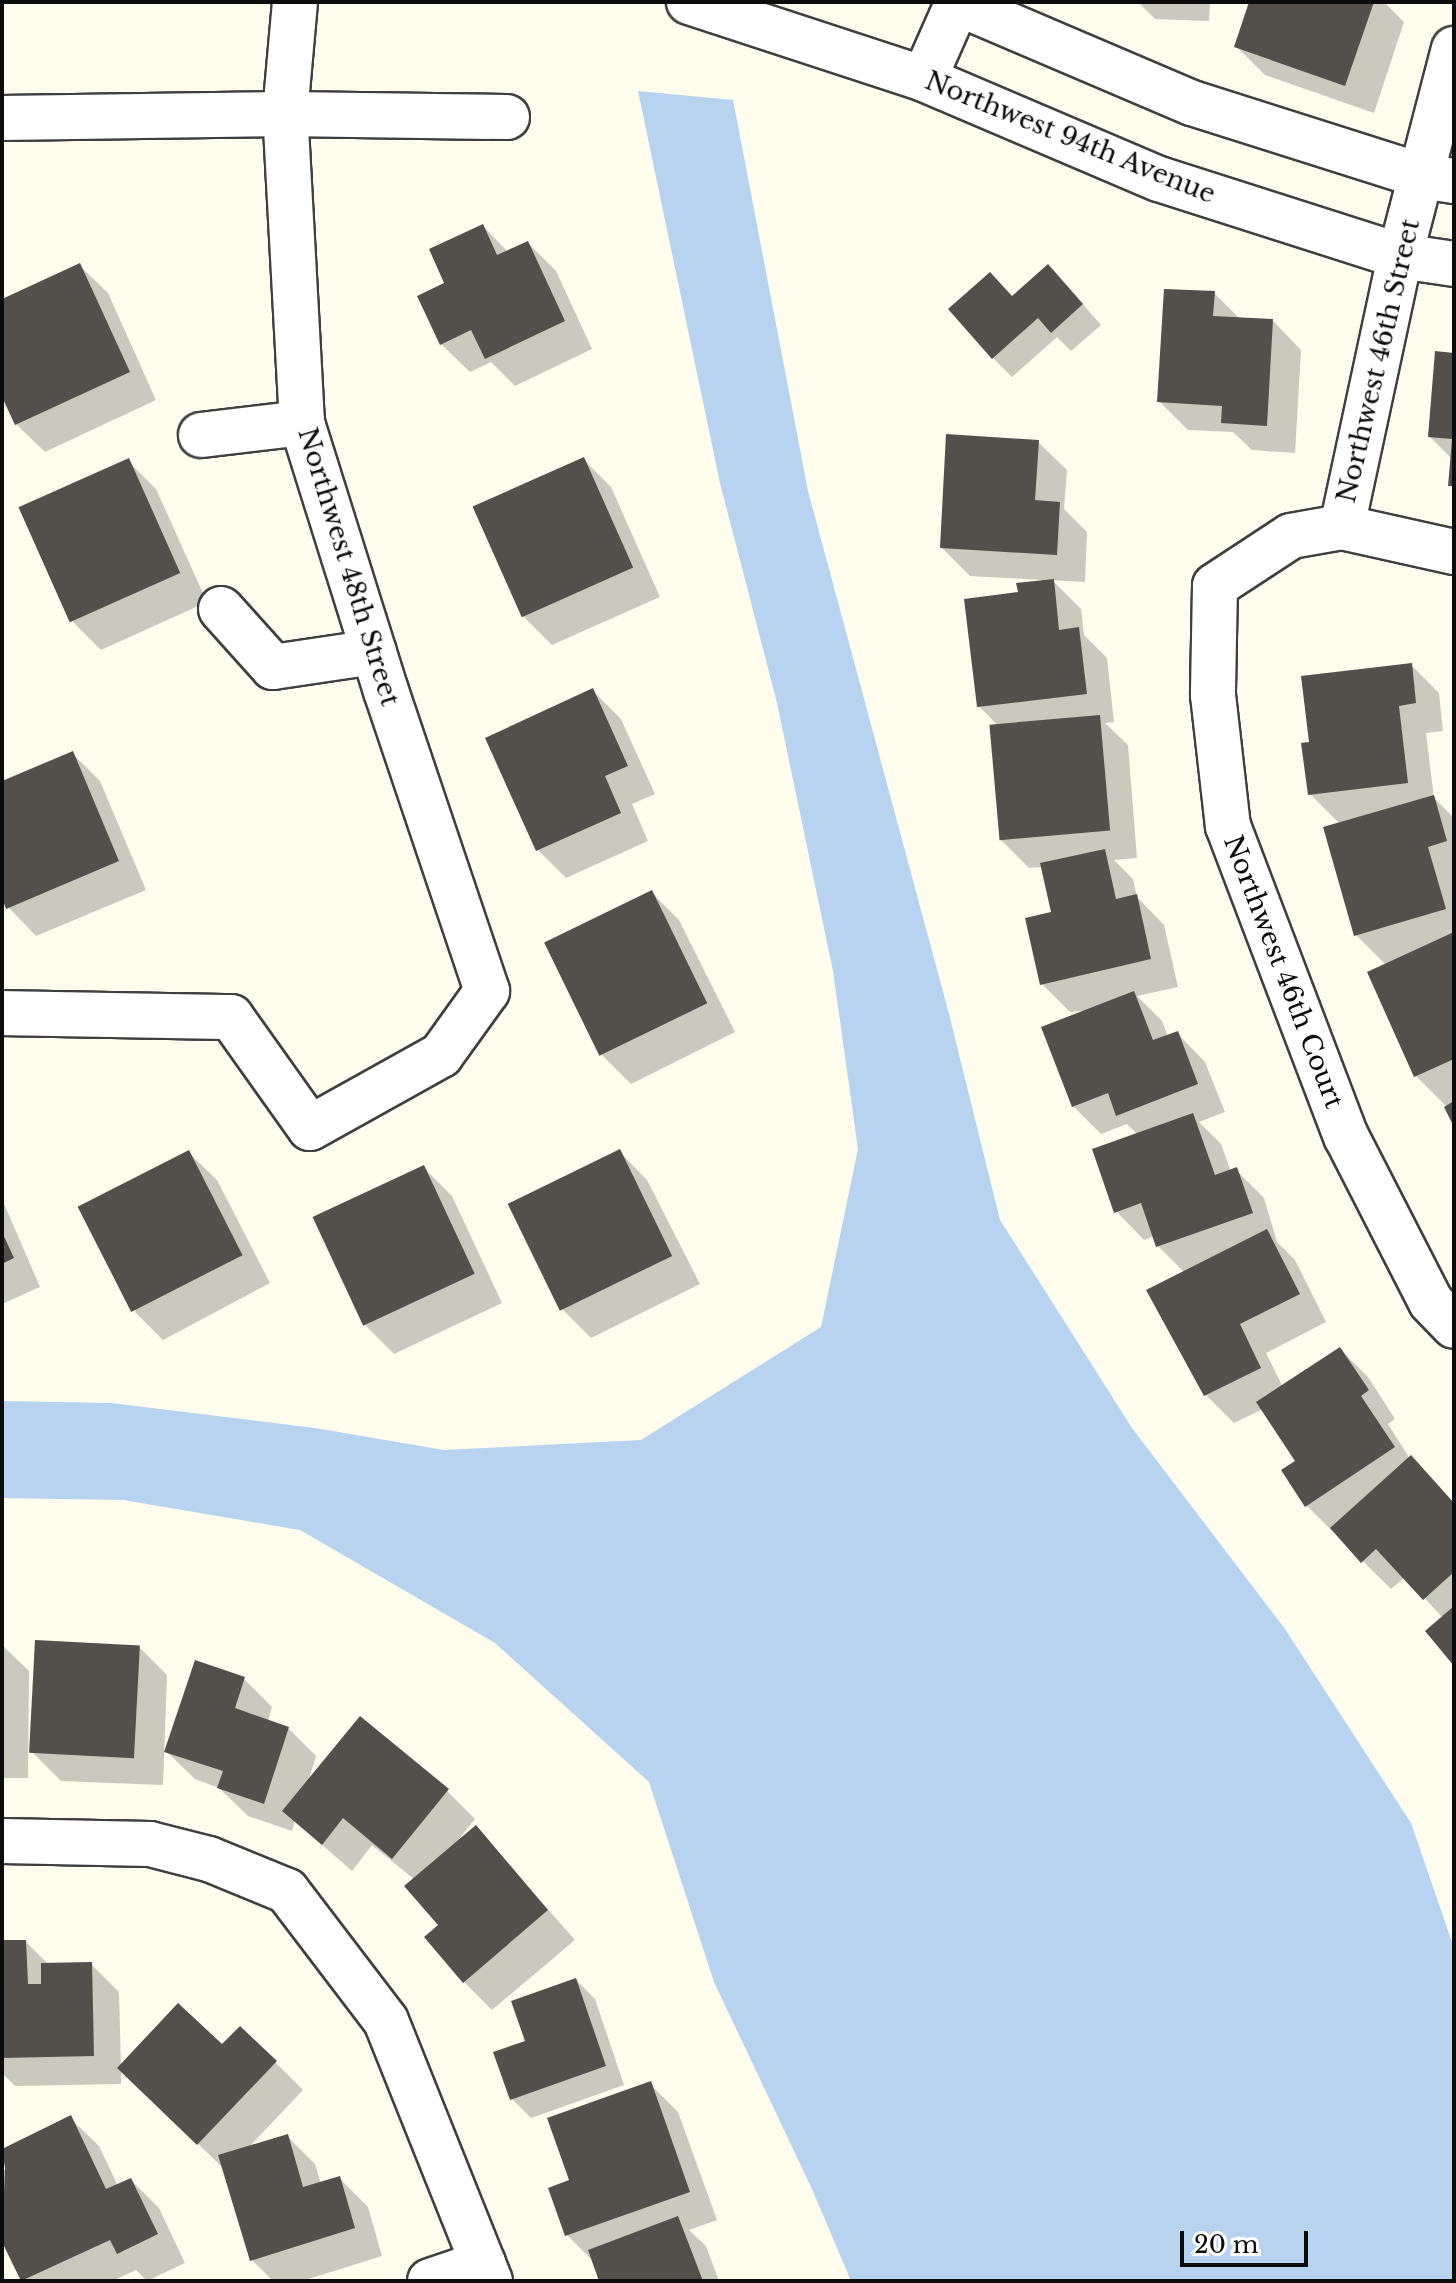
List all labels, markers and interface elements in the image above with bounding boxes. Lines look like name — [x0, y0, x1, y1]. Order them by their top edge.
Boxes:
street label: Northwest 94th Avenue — [920, 65, 1220, 211]
street label: Northwest 46th Street — [1331, 216, 1427, 506]
street label: Northwest 48th Street — [291, 424, 405, 710]
street label: Northwest 46th Court — [1217, 831, 1349, 1113]
scale bar — [1184, 2215, 1312, 2265]
text: 20 m — [1194, 2230, 1259, 2259]

